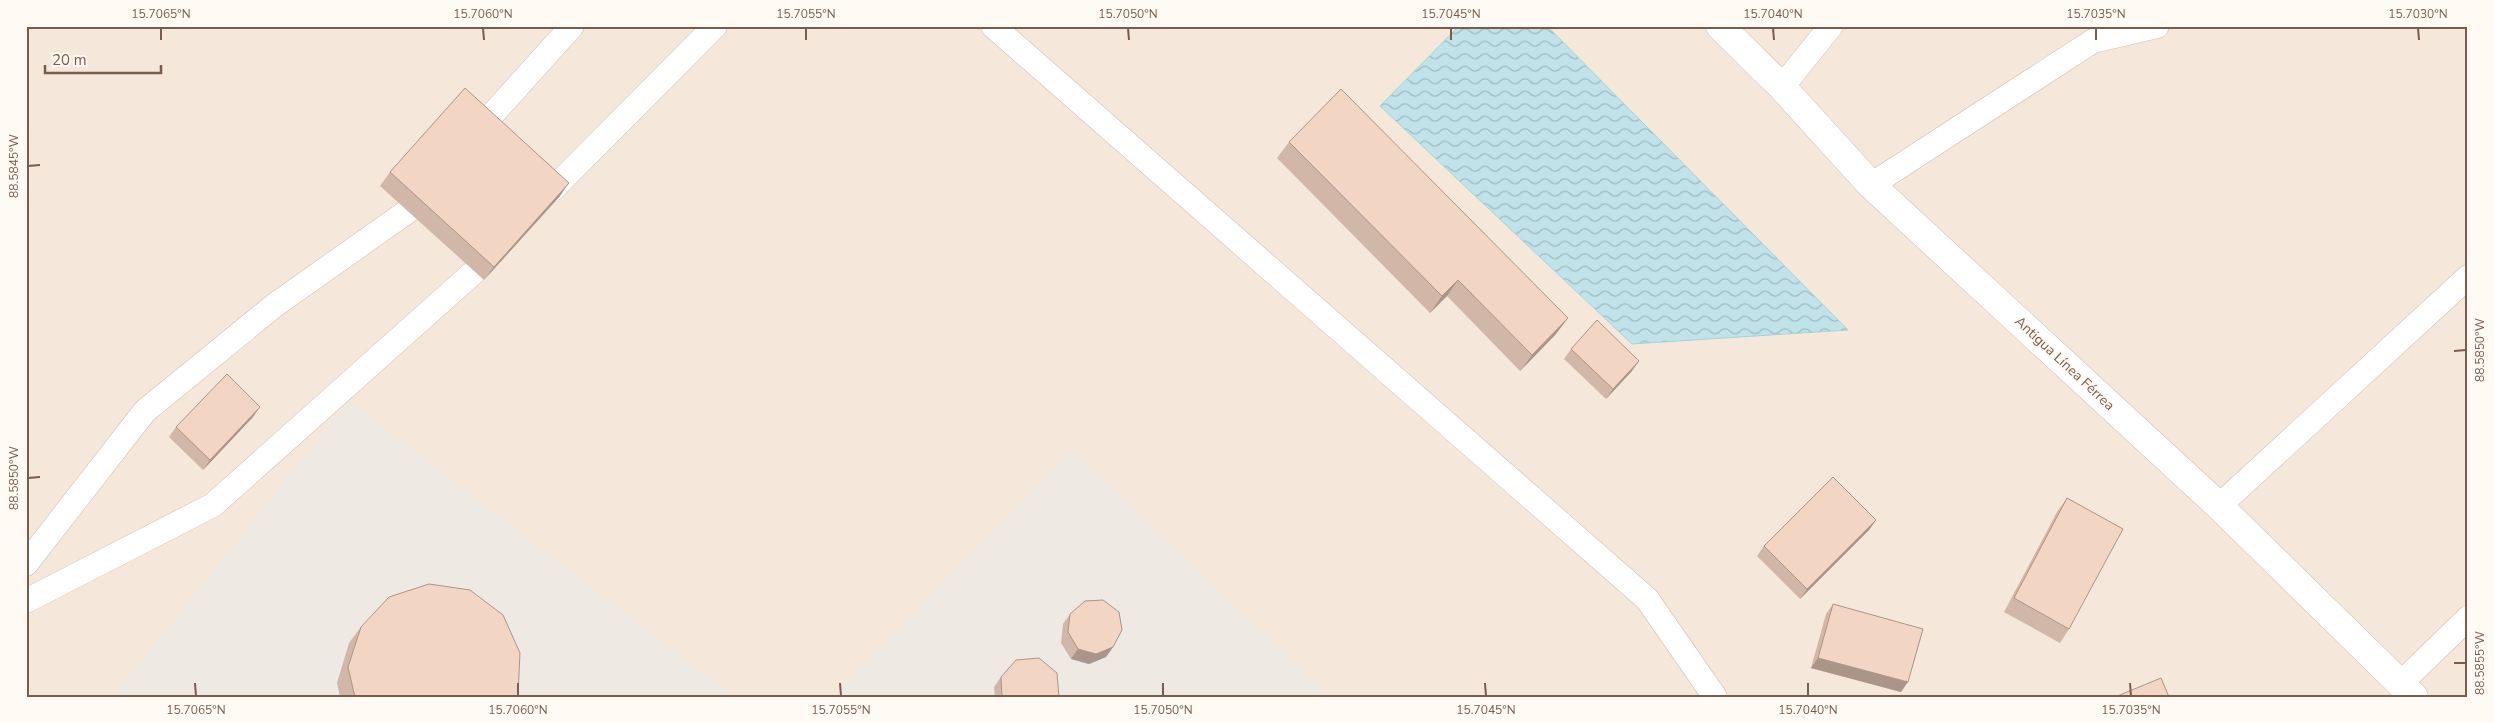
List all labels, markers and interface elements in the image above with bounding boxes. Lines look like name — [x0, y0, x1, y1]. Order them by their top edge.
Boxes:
text: 15.7065°N — [131, 6, 191, 22]
text: 15.7060°N — [453, 6, 513, 22]
text: 15.7055°N — [776, 6, 836, 22]
text: 15.7050°N — [1098, 6, 1158, 22]
text: 15.7045°N — [1421, 6, 1481, 22]
text: 15.7040°N — [1743, 6, 1803, 22]
text: 15.7035°N — [2066, 6, 2126, 22]
text: 15.7030°N — [2388, 6, 2448, 22]
scale bar — [45, 42, 161, 74]
text: 20 m — [52, 50, 87, 70]
text: 88.5845°W — [6, 134, 22, 198]
street label: Antigua Línea Férrea — [2011, 312, 2119, 415]
text: 88.5850°W — [2472, 318, 2488, 382]
text: 88.5850°W — [6, 446, 22, 510]
text: 88.5855°W — [2472, 631, 2488, 695]
text: 15.7065°N — [166, 702, 226, 718]
text: 15.7060°N — [488, 702, 548, 718]
text: 15.7055°N — [811, 702, 871, 718]
text: 15.7050°N — [1133, 702, 1193, 718]
text: 15.7045°N — [1456, 702, 1516, 718]
text: 15.7040°N — [1778, 702, 1838, 718]
text: 15.7035°N — [2101, 702, 2161, 718]

